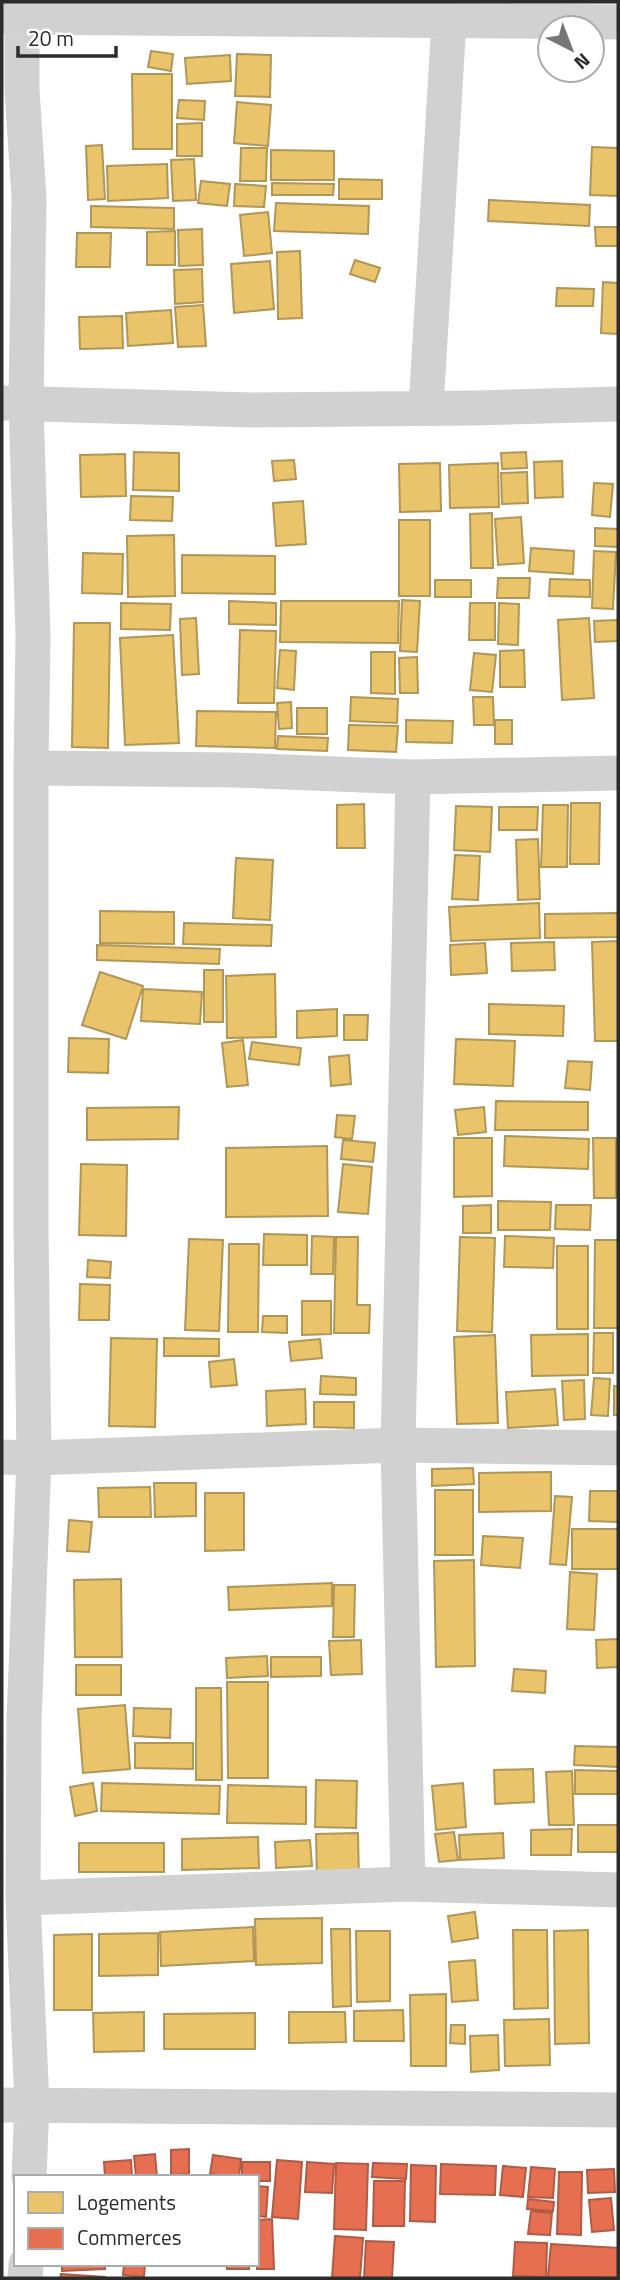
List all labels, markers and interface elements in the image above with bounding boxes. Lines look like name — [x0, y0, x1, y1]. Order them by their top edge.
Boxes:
scale bar — [18, 14, 116, 58]
north arrow — [536, 14, 606, 84]
text: 20 m — [28, 22, 74, 54]
text: N — [568, 47, 597, 77]
legend — [14, 2175, 259, 2266]
text: Logements — [77, 2186, 176, 2218]
text: Commerces — [77, 2221, 181, 2253]

